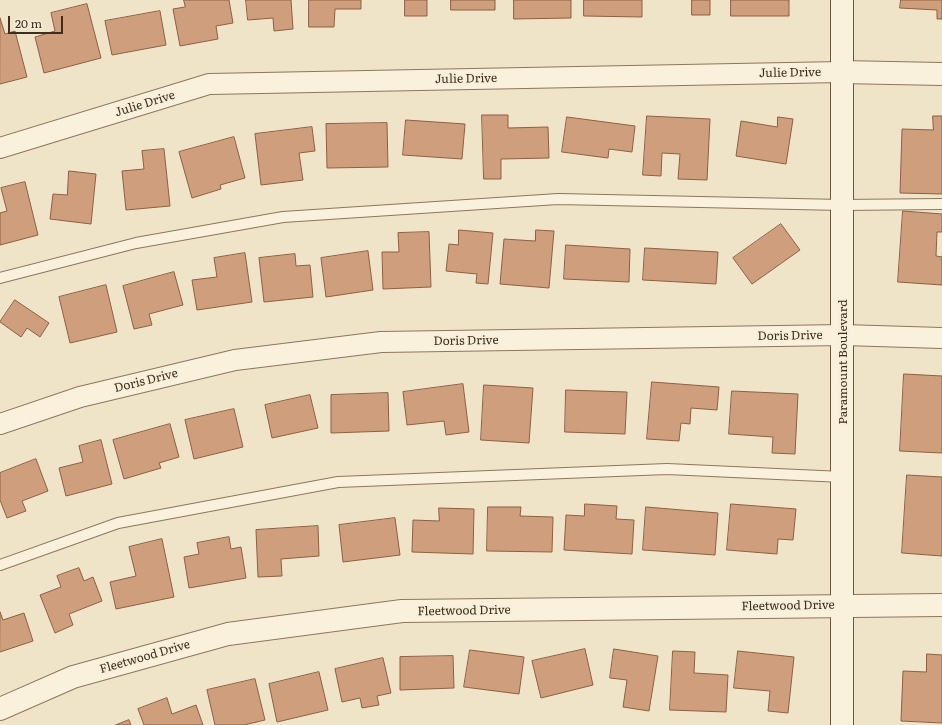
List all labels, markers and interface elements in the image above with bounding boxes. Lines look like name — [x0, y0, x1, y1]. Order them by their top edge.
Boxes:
scale bar — [10, 8, 65, 34]
text: 20 m — [15, 14, 42, 32]
street label: Julie Drive — [759, 65, 821, 81]
street label: Julie Drive — [435, 71, 497, 87]
street label: Julie Drive — [113, 88, 177, 120]
street label: Paramount Boulevard — [836, 299, 850, 425]
street label: Doris Drive — [757, 328, 823, 344]
street label: Doris Drive — [433, 333, 499, 349]
street label: Doris Drive — [113, 366, 179, 396]
street label: Fleetwood Drive — [741, 598, 835, 614]
street label: Fleetwood Drive — [417, 603, 511, 619]
street label: Fleetwood Drive — [98, 637, 192, 677]

